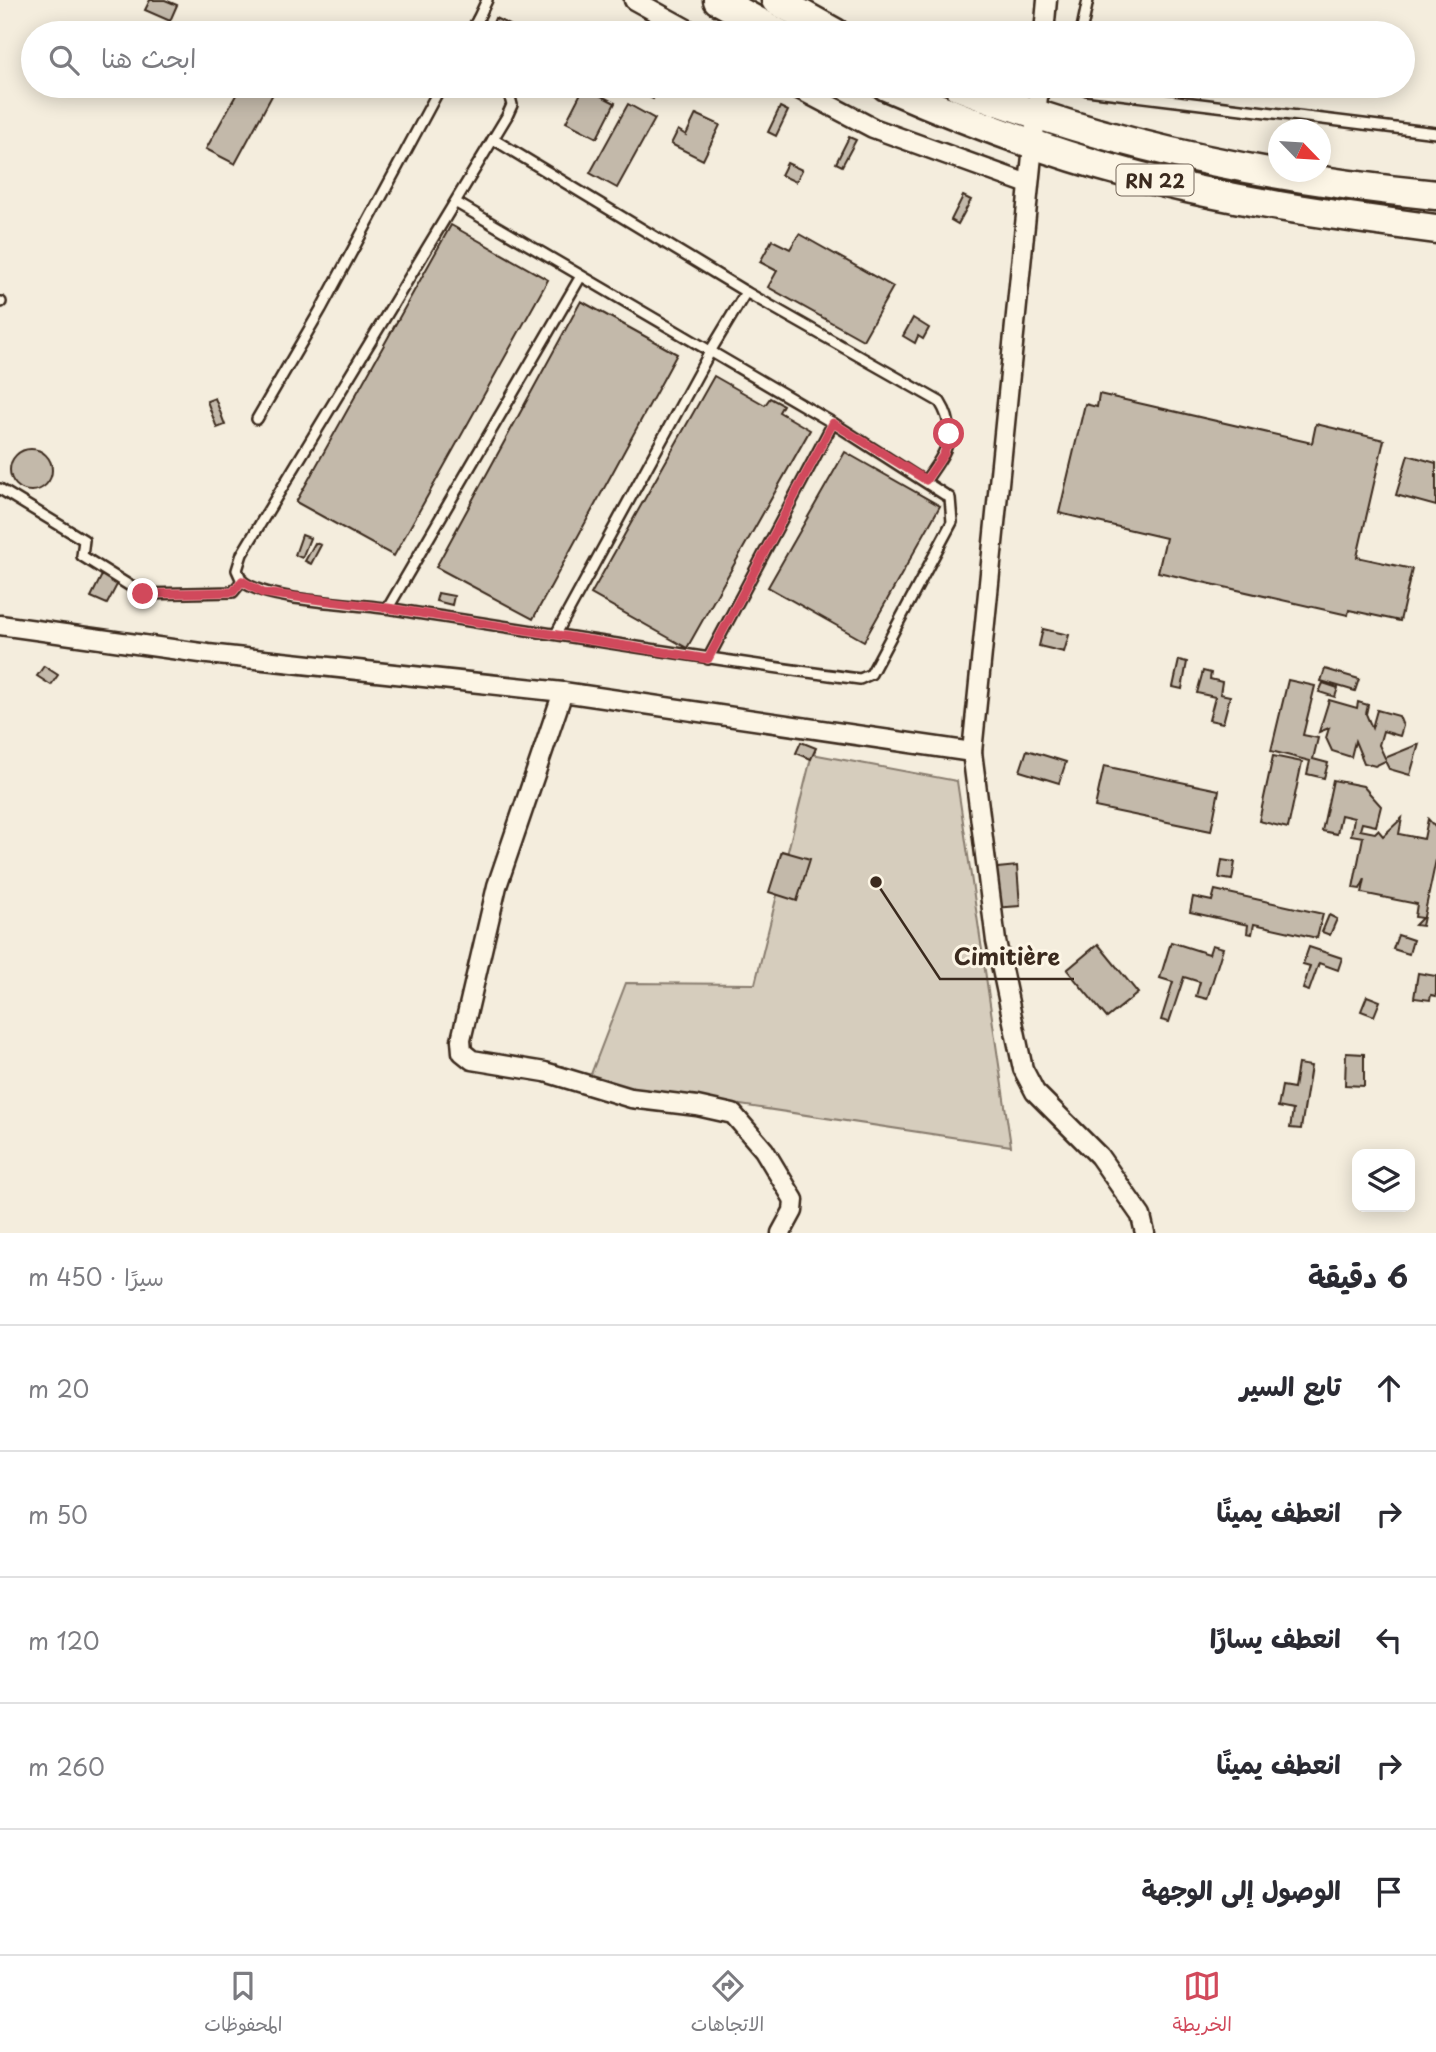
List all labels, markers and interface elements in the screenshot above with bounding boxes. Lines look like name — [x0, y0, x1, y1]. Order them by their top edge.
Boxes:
search box — [21, 21, 1415, 98]
text: ابحث هنا — [101, 38, 196, 77]
icon: search — [45, 41, 83, 79]
north arrow — [1268, 119, 1331, 182]
road number: RN 22 — [1116, 164, 1194, 196]
route start — [933, 418, 964, 449]
route end — [127, 578, 158, 609]
callout: Cimitière — [940, 935, 1074, 979]
text: Cimitière — [954, 938, 1061, 973]
map controls — [1352, 1149, 1415, 1212]
button: layers — [1352, 1149, 1415, 1212]
text: 6 دقيقة — [1308, 1253, 1408, 1298]
text: سيرًا · 450 m — [28, 1259, 164, 1294]
text: تابع السير — [1240, 1366, 1341, 1405]
icon: ahead — [1370, 1369, 1408, 1407]
text: 20 m — [28, 1371, 89, 1406]
text: انعطف يمينًا — [1217, 1492, 1341, 1531]
icon: right — [1370, 1495, 1408, 1533]
text: 50 m — [28, 1497, 88, 1532]
text: انعطف يسارًا — [1210, 1618, 1341, 1657]
icon: left — [1370, 1621, 1408, 1659]
text: 120 m — [28, 1623, 100, 1658]
text: انعطف يمينًا — [1217, 1744, 1341, 1783]
icon: right — [1370, 1747, 1408, 1785]
text: 260 m — [28, 1749, 105, 1784]
text: الوصول إلى الوجهة — [1142, 1870, 1341, 1909]
icon: arrive — [1370, 1873, 1408, 1911]
tab: المحفوظات — [204, 1967, 282, 2041]
tab: الاتجاهات — [691, 1967, 764, 2041]
tab: الخريطة — [1173, 1967, 1232, 2041]

